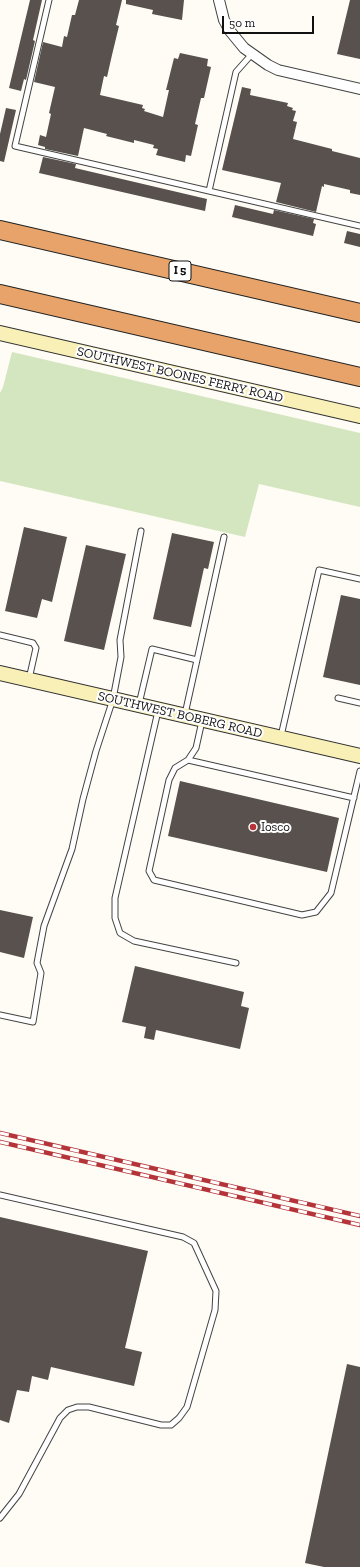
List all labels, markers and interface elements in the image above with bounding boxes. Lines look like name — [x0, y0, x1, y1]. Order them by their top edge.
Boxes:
scale bar — [224, 8, 316, 34]
text: 50 m — [229, 16, 255, 30]
road number: I 5 — [169, 261, 191, 281]
street label: SOUTHWEST BOONES FERRY ROAD — [75, 344, 285, 406]
street label: SOUTHWEST BOBERG ROAD — [96, 688, 264, 742]
place label: Iosco — [261, 819, 290, 835]
marker: Iosco — [248, 822, 258, 832]

